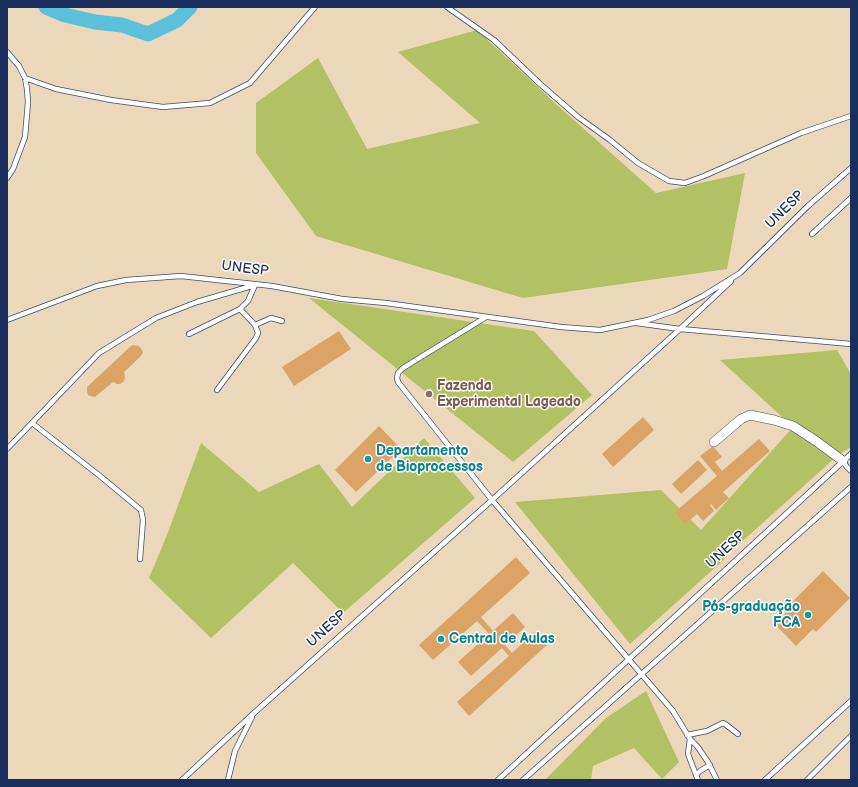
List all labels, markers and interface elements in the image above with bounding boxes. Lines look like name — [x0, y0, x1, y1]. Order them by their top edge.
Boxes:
street label: UNESP — [762, 188, 808, 232]
street label: UNESP — [221, 258, 269, 280]
place label: Fazenda Experimental Lageado — [437, 378, 581, 410]
marker: Fazenda Experimental Lageado — [424, 389, 434, 399]
place label: Departamento de Bioprocessos — [376, 443, 483, 476]
marker: Departamento de Bioprocessos — [363, 454, 373, 464]
street label: UNESP — [703, 528, 749, 572]
place label: Pós-graduação FCA — [702, 599, 800, 632]
street label: UNESP — [304, 607, 350, 651]
marker: Pós-graduação FCA — [803, 610, 813, 620]
place label: Central de Aulas — [449, 631, 555, 647]
marker: Central de Aulas — [436, 634, 446, 644]

